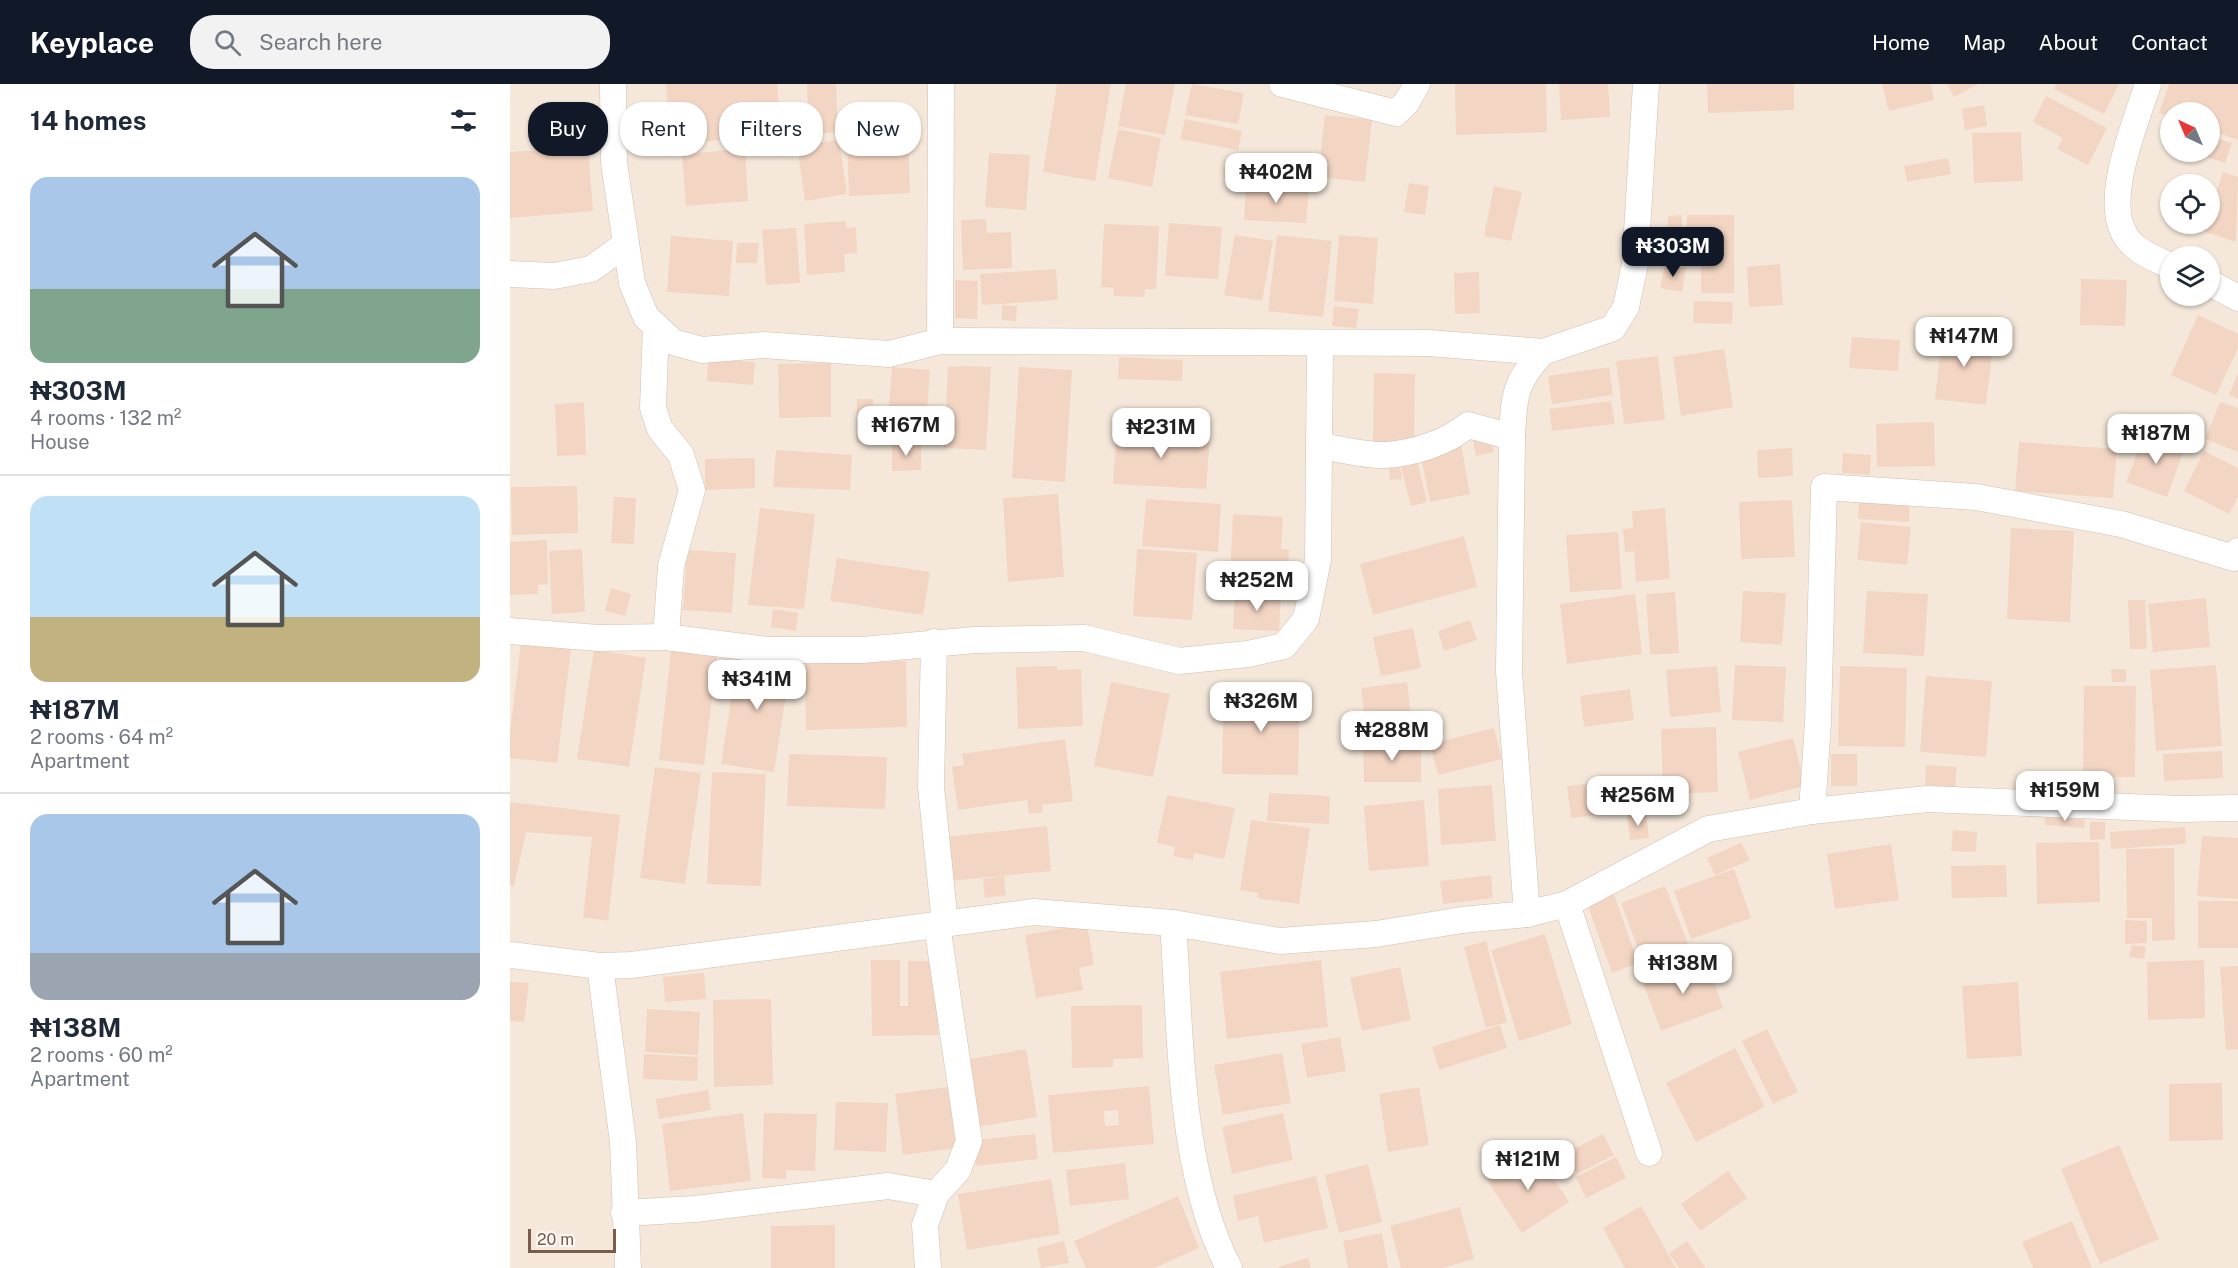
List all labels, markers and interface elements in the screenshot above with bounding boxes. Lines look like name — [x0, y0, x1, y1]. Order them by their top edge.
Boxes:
search box — [190, 15, 610, 69]
text: Keyplace — [30, 26, 154, 59]
icon: search — [211, 26, 244, 59]
text: Search here — [259, 29, 383, 55]
text: Home — [1872, 30, 1930, 55]
text: Map — [1963, 30, 2006, 55]
text: About — [2039, 30, 2098, 55]
text: Contact — [2131, 30, 2208, 55]
chip: Buy — [528, 102, 608, 156]
chip: Rent — [620, 102, 707, 156]
chip: Filters — [719, 102, 823, 156]
chip: New — [835, 102, 921, 156]
north arrow — [2160, 102, 2220, 162]
map controls — [2160, 102, 2220, 306]
icon: filters — [447, 104, 480, 137]
text: 14 homes — [30, 105, 146, 136]
pin: ₦402M — [1234, 153, 1318, 204]
text: ₦402M — [1239, 160, 1313, 184]
button: locate — [2160, 174, 2220, 234]
icon: home — [201, 216, 309, 324]
pin: ₦303M — [1631, 227, 1715, 278]
text: ₦303M — [1636, 234, 1710, 258]
button: layers — [2160, 246, 2220, 306]
pin: ₦147M — [1922, 317, 2006, 368]
text: ₦147M — [1929, 324, 1999, 348]
text: ₦303M — [30, 375, 127, 406]
text: 4 rooms · 132 m² — [30, 406, 181, 430]
pin: ₦167M — [864, 406, 948, 457]
pin: ₦231M — [1119, 408, 1203, 459]
text: ₦167M — [872, 413, 940, 437]
pin: ₦187M — [2114, 414, 2198, 465]
text: ₦231M — [1126, 415, 1196, 439]
text: ₦187M — [2121, 421, 2191, 445]
text: House — [30, 430, 90, 454]
icon: home — [201, 535, 309, 643]
pin: ₦252M — [1215, 561, 1299, 612]
text: ₦252M — [1220, 568, 1294, 592]
pin: ₦341M — [715, 660, 799, 711]
text: ₦341M — [722, 667, 792, 691]
pin: ₦326M — [1219, 682, 1303, 733]
text: ₦326M — [1224, 689, 1298, 713]
text: ₦187M — [30, 694, 120, 725]
pin: ₦288M — [1350, 711, 1434, 762]
text: ₦288M — [1355, 718, 1429, 742]
text: 2 rooms · 64 m² — [30, 725, 173, 749]
text: Apartment — [30, 749, 130, 773]
pin: ₦159M — [2023, 771, 2107, 822]
pin: ₦256M — [1596, 776, 1680, 827]
text: ₦159M — [2030, 778, 2100, 802]
text: ₦256M — [1601, 783, 1675, 807]
icon: home — [201, 853, 309, 961]
pin: ₦138M — [1641, 944, 1725, 995]
text: ₦138M — [1648, 951, 1718, 975]
text: ₦138M — [30, 1012, 121, 1043]
text: 2 rooms · 60 m² — [30, 1043, 173, 1067]
text: Apartment — [30, 1067, 130, 1091]
pin: ₦121M — [1486, 1140, 1570, 1191]
text: ₦121M — [1496, 1147, 1560, 1171]
scale bar — [528, 1226, 616, 1254]
text: 20 m — [537, 1230, 574, 1249]

